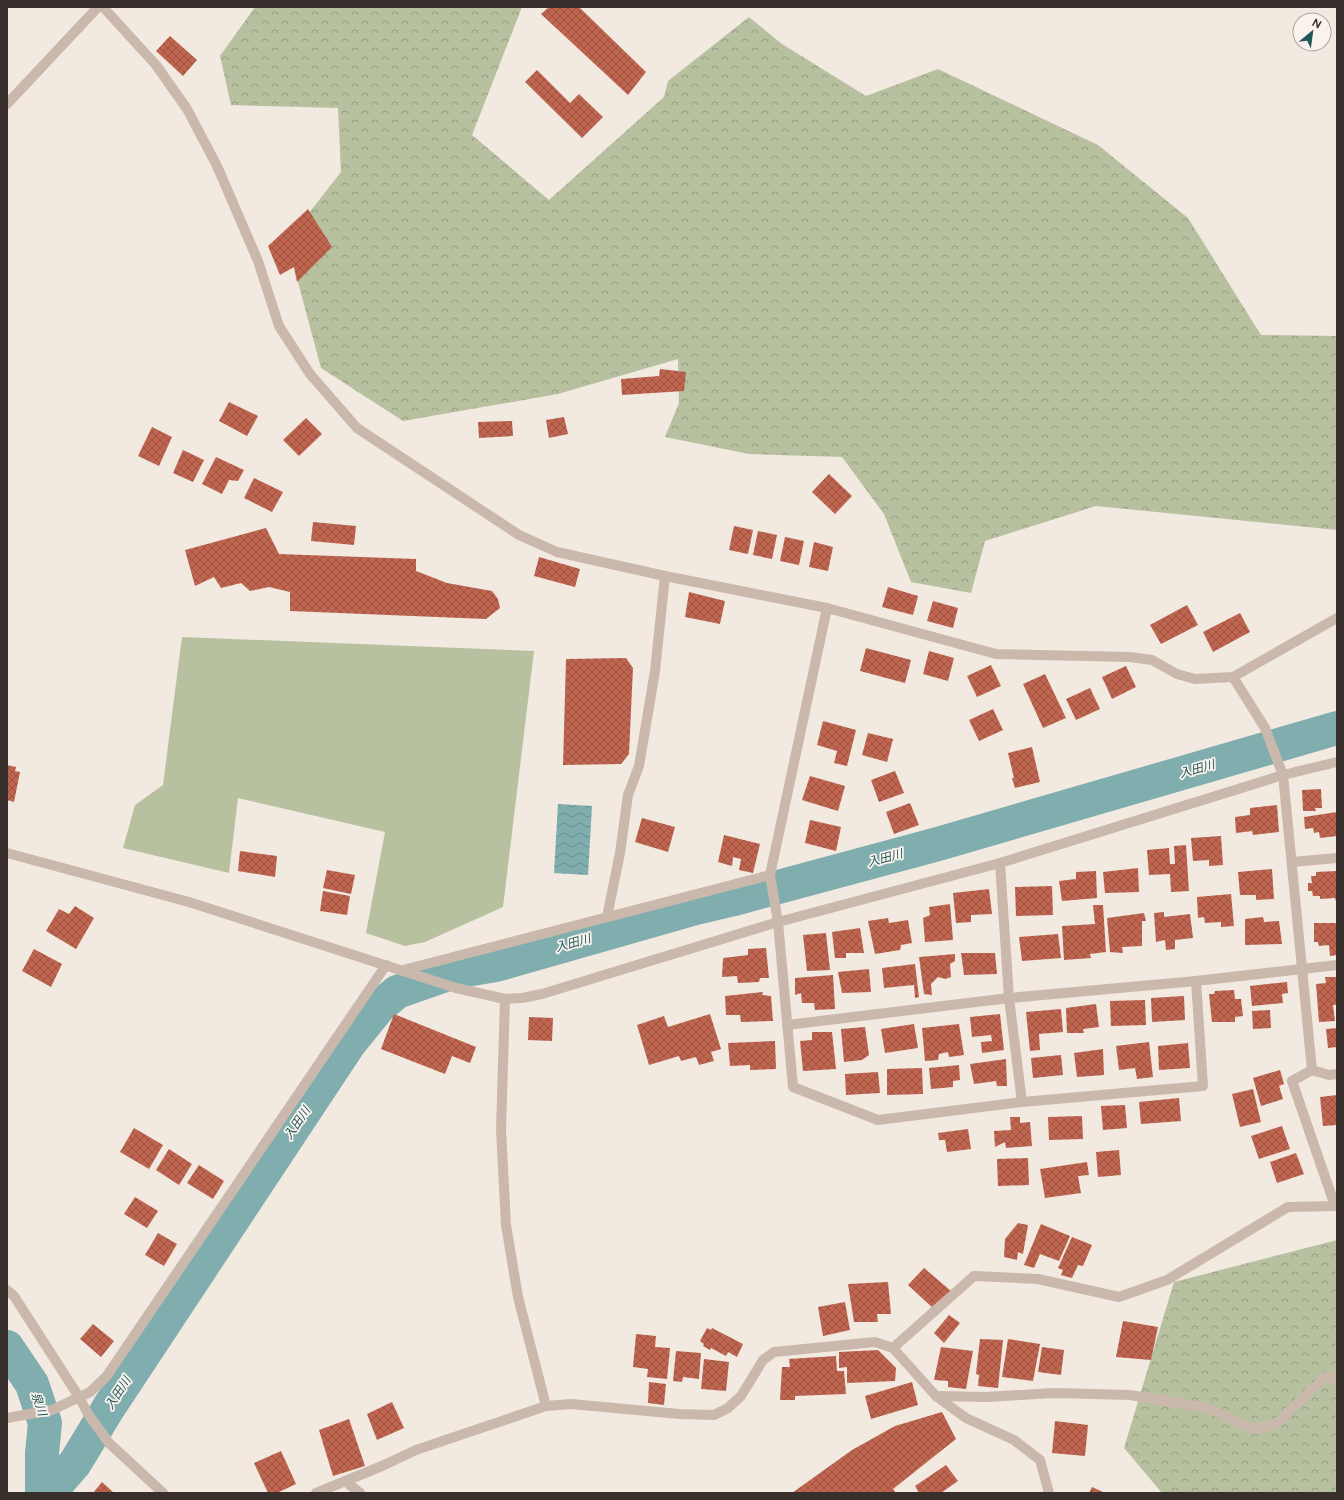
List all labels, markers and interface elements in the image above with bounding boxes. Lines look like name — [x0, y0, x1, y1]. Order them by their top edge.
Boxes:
north arrow — [1292, 12, 1332, 52]
text: N — [1310, 16, 1323, 31]
water label: 入田川 — [1178, 757, 1218, 781]
water label: 入田川 — [866, 846, 906, 869]
water label: 入田川 — [554, 931, 594, 955]
water label: 入田川 — [281, 1103, 314, 1142]
water label: 入田川 — [102, 1372, 135, 1412]
water label: 泉川 — [29, 1390, 50, 1419]

